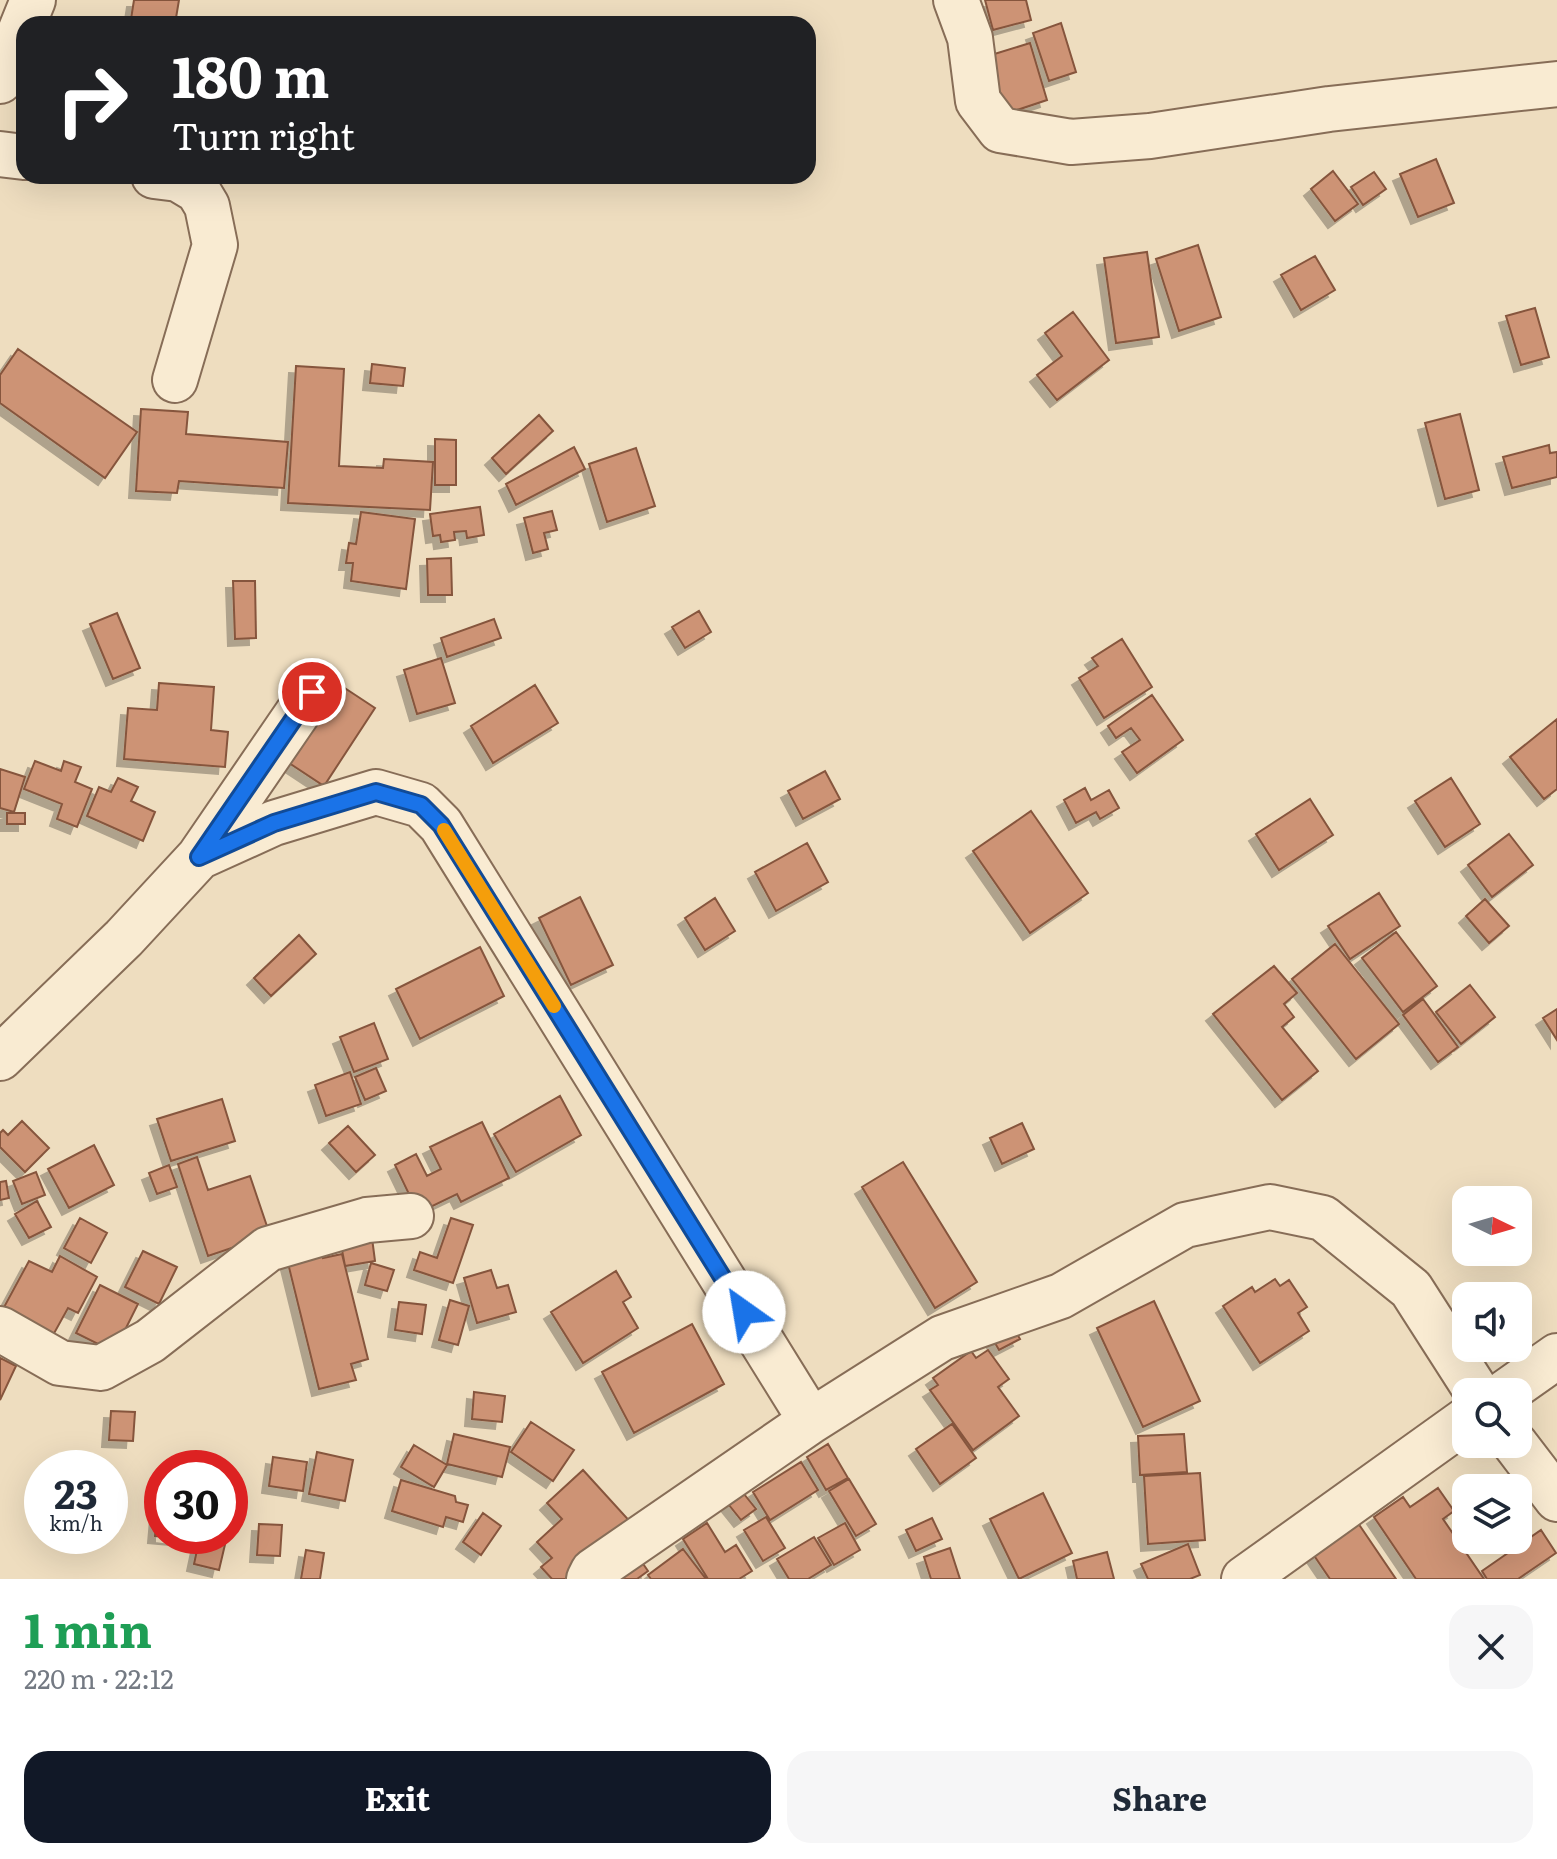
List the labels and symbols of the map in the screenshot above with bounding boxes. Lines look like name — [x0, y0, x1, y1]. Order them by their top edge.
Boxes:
pin — [278, 658, 346, 726]
north arrow — [1452, 1186, 1532, 1266]
position arrow — [702, 1270, 786, 1354]
speed limit sign: 30 — [144, 1450, 248, 1554]

